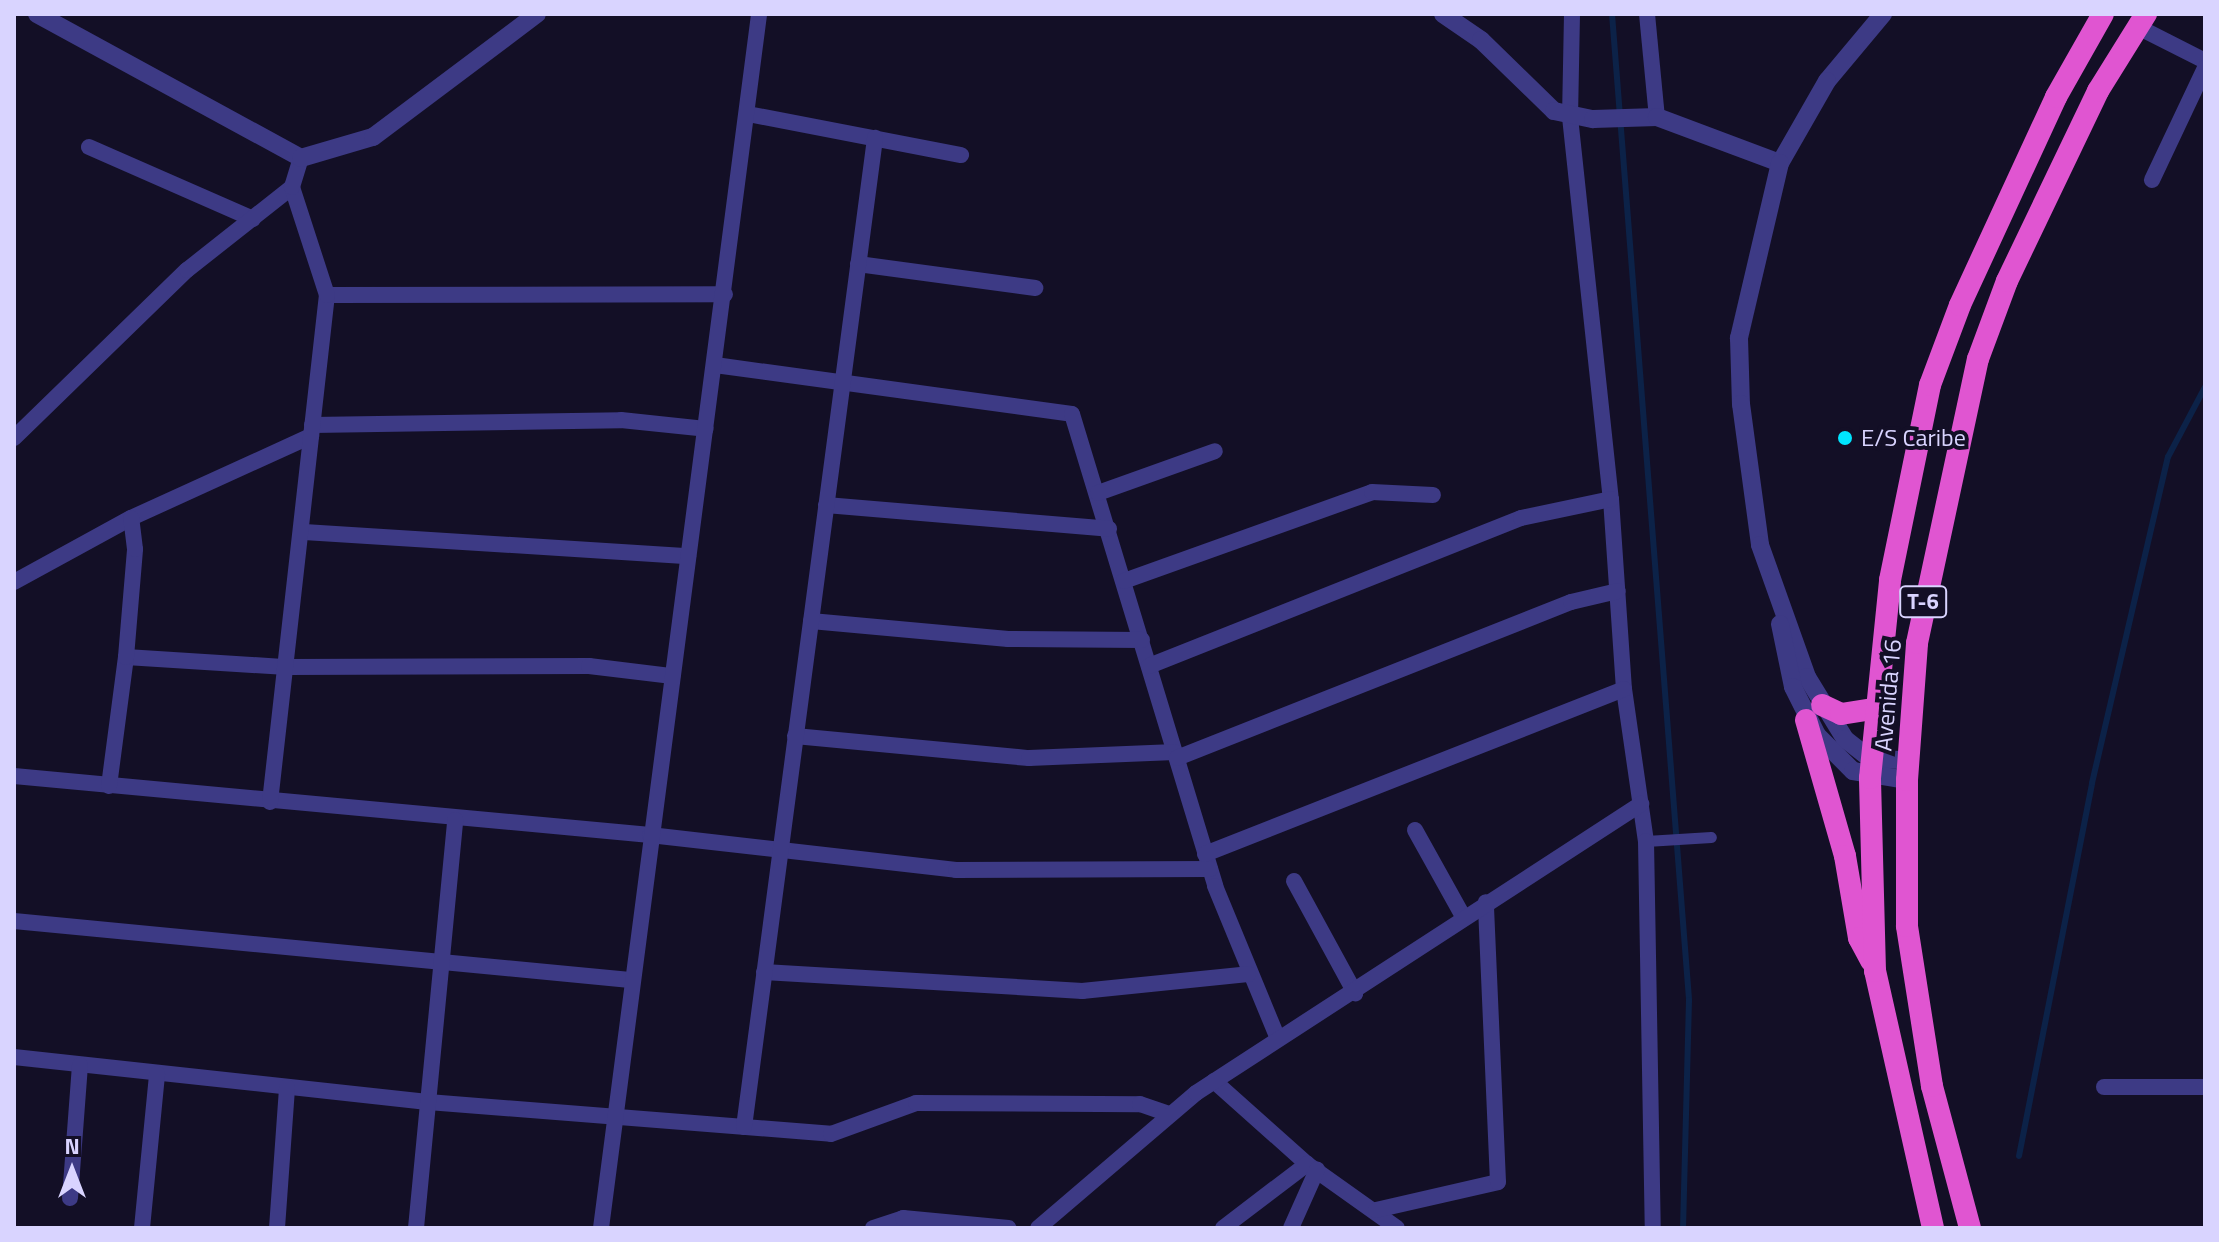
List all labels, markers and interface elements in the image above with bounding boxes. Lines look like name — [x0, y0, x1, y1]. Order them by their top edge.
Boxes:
place label: E/S Caribe — [1861, 424, 1966, 452]
marker: E/S Caribe — [1836, 429, 1854, 447]
road number: T-6 — [1899, 584, 1947, 620]
street label: Avenida 16 — [1869, 638, 1907, 752]
text: N — [64, 1129, 80, 1163]
north arrow — [32, 1130, 112, 1210]

